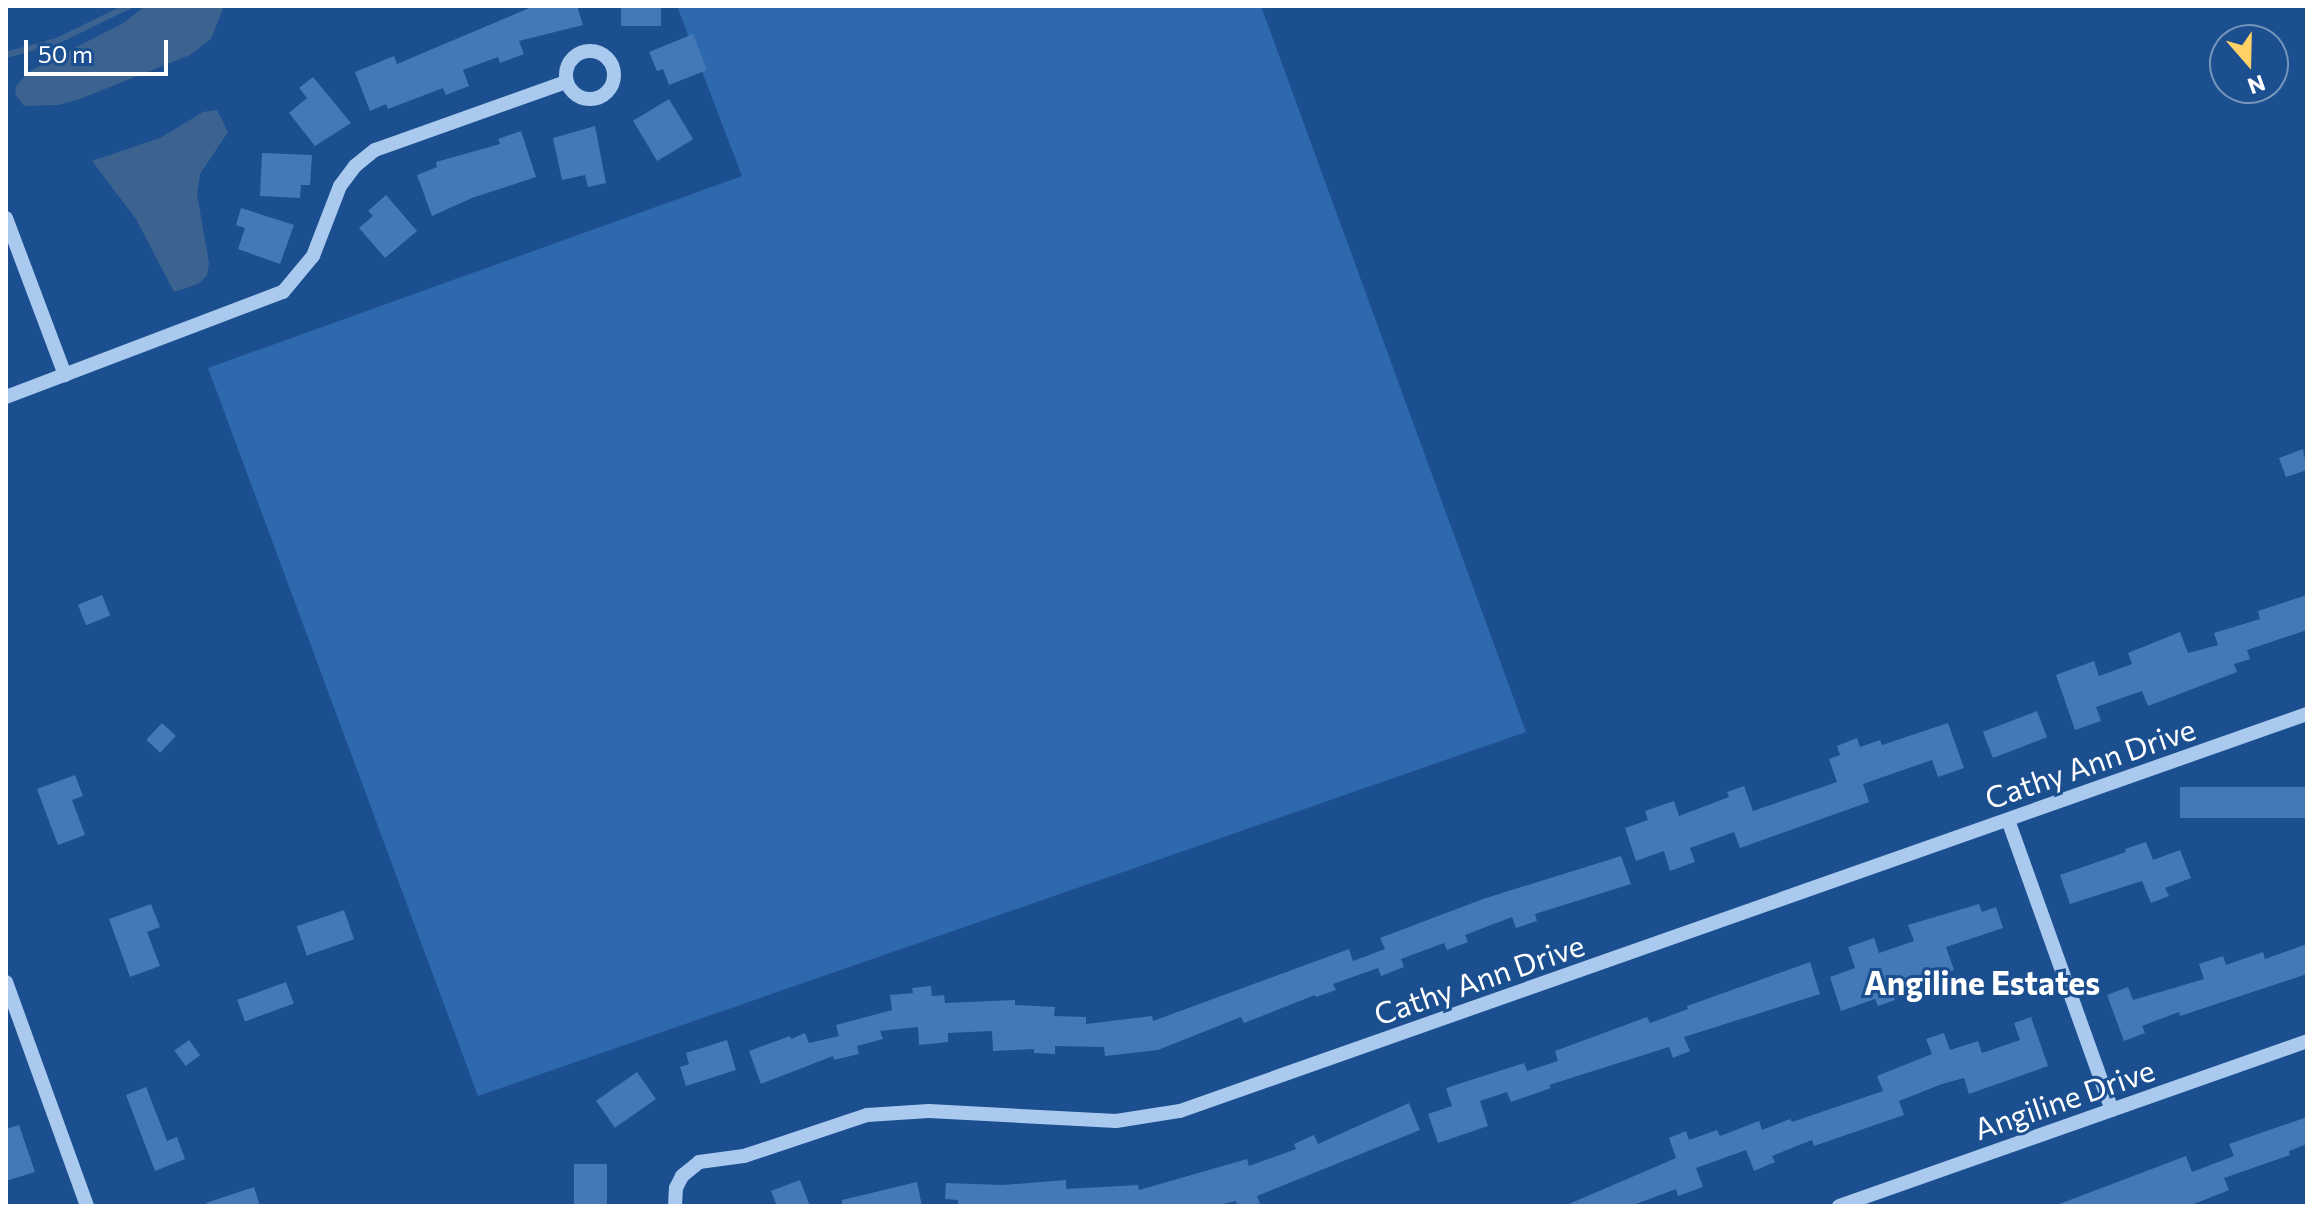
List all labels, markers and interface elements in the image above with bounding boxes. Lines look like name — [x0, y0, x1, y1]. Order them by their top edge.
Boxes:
scale bar — [28, 24, 172, 74]
north arrow — [2209, 24, 2289, 104]
text: 50 m — [38, 39, 93, 68]
text: N — [2244, 70, 2269, 101]
street label: Cathy Ann Drive — [1980, 710, 2200, 816]
street label: Cathy Ann Drive — [1369, 926, 1589, 1032]
district label: Angiline Estates — [1864, 963, 2100, 1001]
street label: Angiline Drive — [1969, 1051, 2159, 1147]

